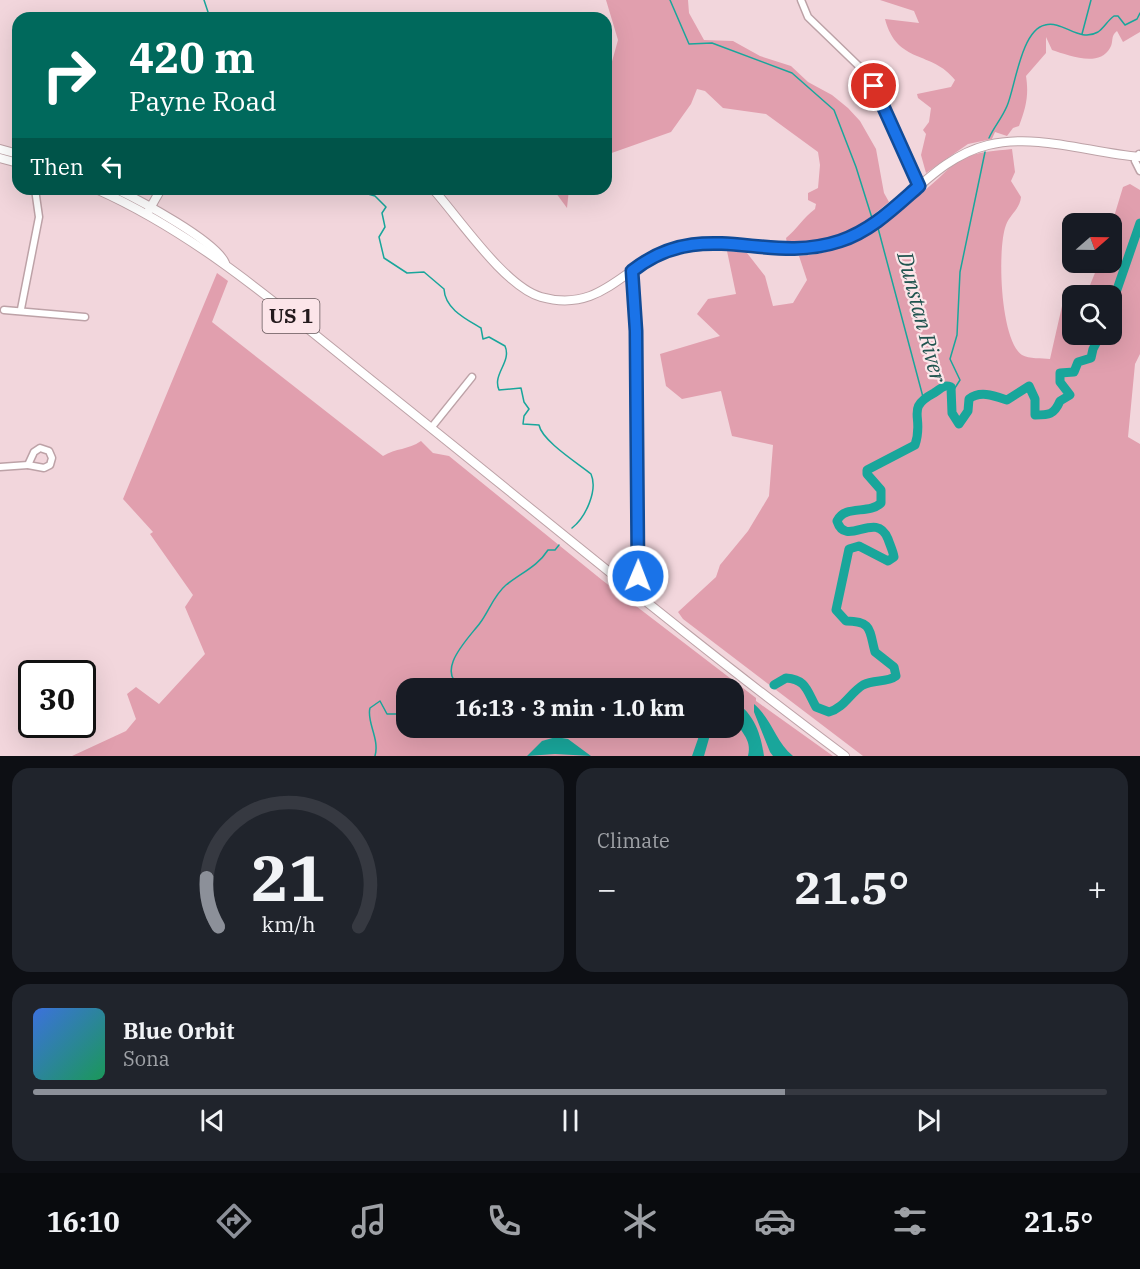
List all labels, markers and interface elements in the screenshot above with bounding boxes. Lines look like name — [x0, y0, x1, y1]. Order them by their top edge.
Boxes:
text: 420 m — [129, 30, 255, 85]
icon: right — [30, 36, 108, 114]
pin — [848, 60, 899, 111]
icon: arrive — [857, 69, 890, 102]
text: Payne Road — [129, 83, 277, 118]
icon: left — [96, 150, 129, 183]
text: Then — [30, 152, 84, 181]
north arrow — [1062, 213, 1122, 273]
map controls — [1062, 213, 1122, 345]
water label: Dunstan River — [891, 247, 954, 387]
button: search — [1062, 285, 1122, 345]
road number: US 1 — [262, 299, 320, 333]
position arrow — [606, 544, 670, 608]
speed limit sign: 30 — [18, 660, 96, 738]
text: 16:13 · 3 min · 1.0 km — [455, 693, 685, 722]
text: Climate — [597, 827, 670, 854]
text: 21 — [251, 837, 325, 918]
text: 21.5° — [795, 858, 909, 916]
text: − — [597, 867, 617, 910]
text: + — [1087, 867, 1107, 910]
text: km/h — [261, 910, 315, 938]
text: Blue Orbit — [123, 1016, 234, 1045]
text: Sona — [123, 1045, 170, 1072]
icon: previous — [196, 1104, 229, 1137]
icon: pause — [554, 1104, 587, 1137]
icon: next — [912, 1104, 945, 1137]
icon: directions — [213, 1200, 255, 1242]
icon: music — [348, 1200, 390, 1242]
icon: phone — [483, 1200, 525, 1242]
icon: climate — [619, 1200, 661, 1242]
icon: car — [754, 1200, 796, 1242]
icon: filters — [889, 1200, 931, 1242]
text: 16:10 — [47, 1204, 120, 1239]
text: 21.5° — [1024, 1204, 1093, 1239]

